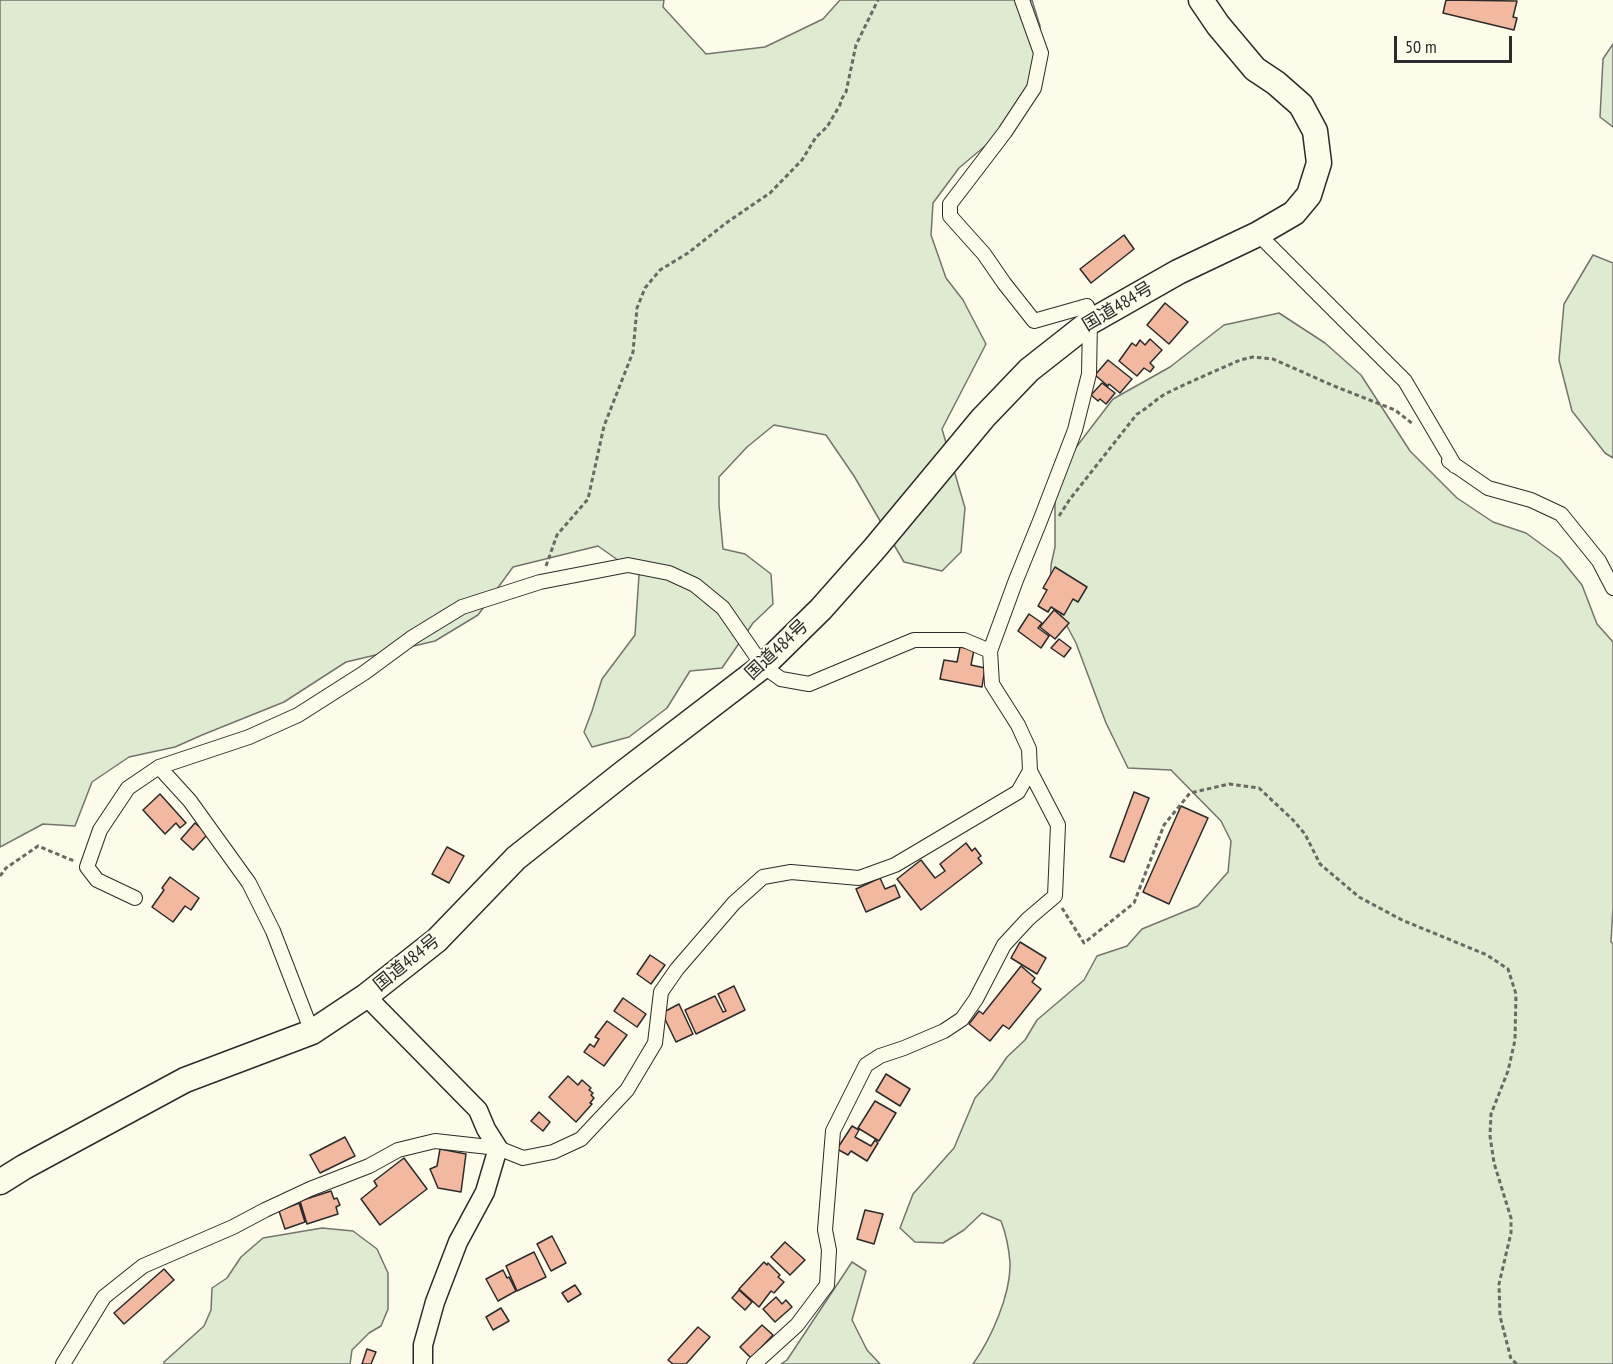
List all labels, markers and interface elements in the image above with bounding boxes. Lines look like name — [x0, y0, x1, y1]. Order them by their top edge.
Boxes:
scale bar — [1397, 24, 1516, 62]
text: 50 m — [1405, 35, 1437, 58]
street label: 国道484号 — [1079, 278, 1157, 336]
street label: 国道484号 — [741, 615, 813, 685]
street label: 国道484号 — [370, 930, 444, 996]

